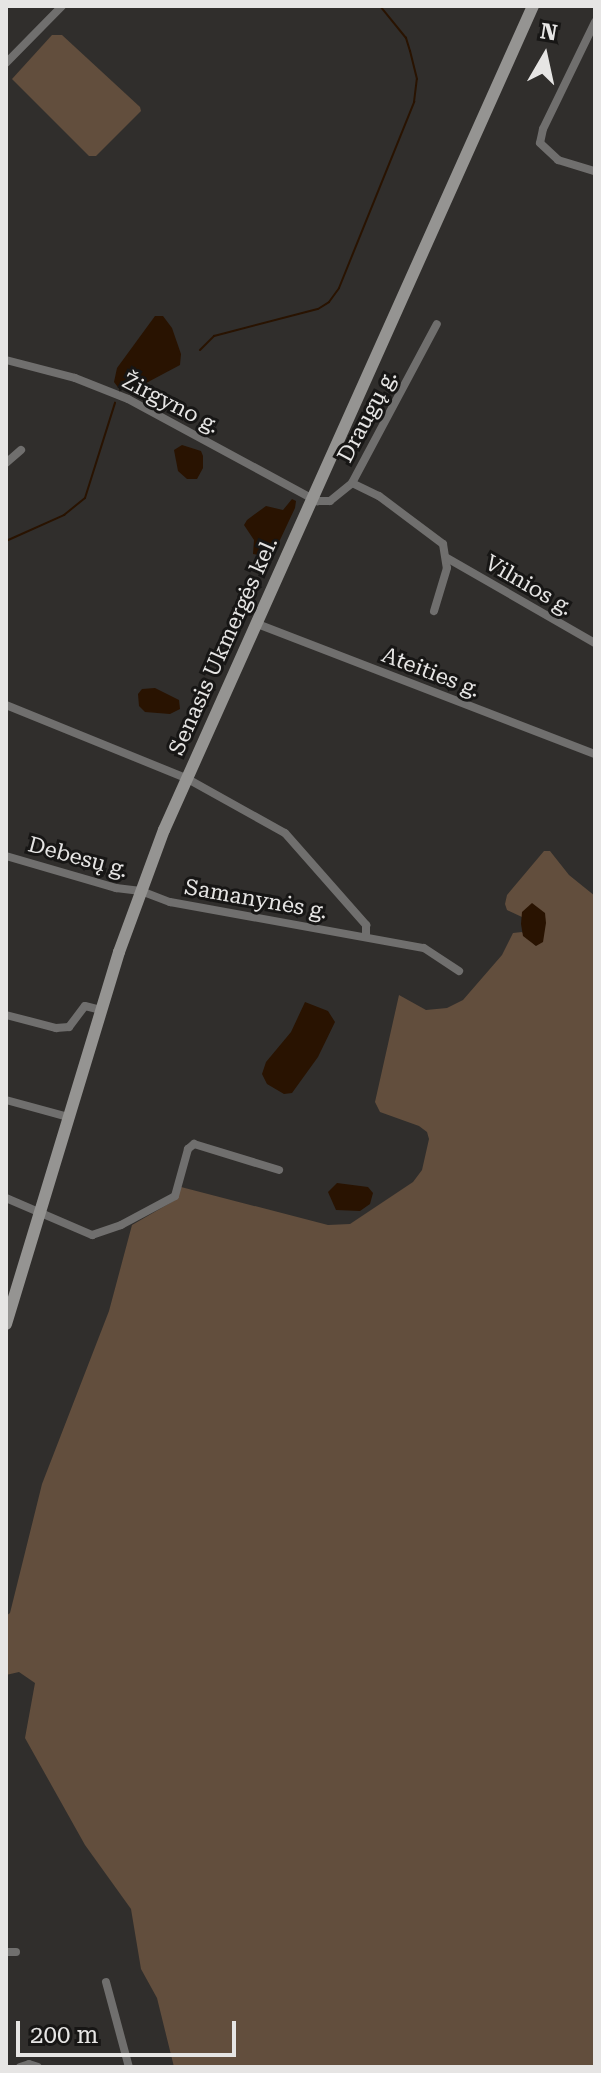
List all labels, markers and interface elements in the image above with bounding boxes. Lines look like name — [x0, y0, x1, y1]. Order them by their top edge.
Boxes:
north arrow — [505, 16, 585, 96]
text: N — [538, 18, 559, 45]
street label: Draugų g. — [332, 365, 402, 467]
street label: Žirgyno g. — [118, 367, 224, 439]
street label: Senasis Ukmergės kel. — [163, 533, 283, 759]
street label: Vilnios g. — [480, 549, 578, 621]
street label: Ateities g. — [378, 641, 484, 703]
street label: Debesų g. — [25, 831, 131, 883]
street label: Samanynės g. — [183, 873, 329, 925]
scale bar — [20, 2005, 240, 2055]
text: 200 m — [30, 2021, 98, 2049]

